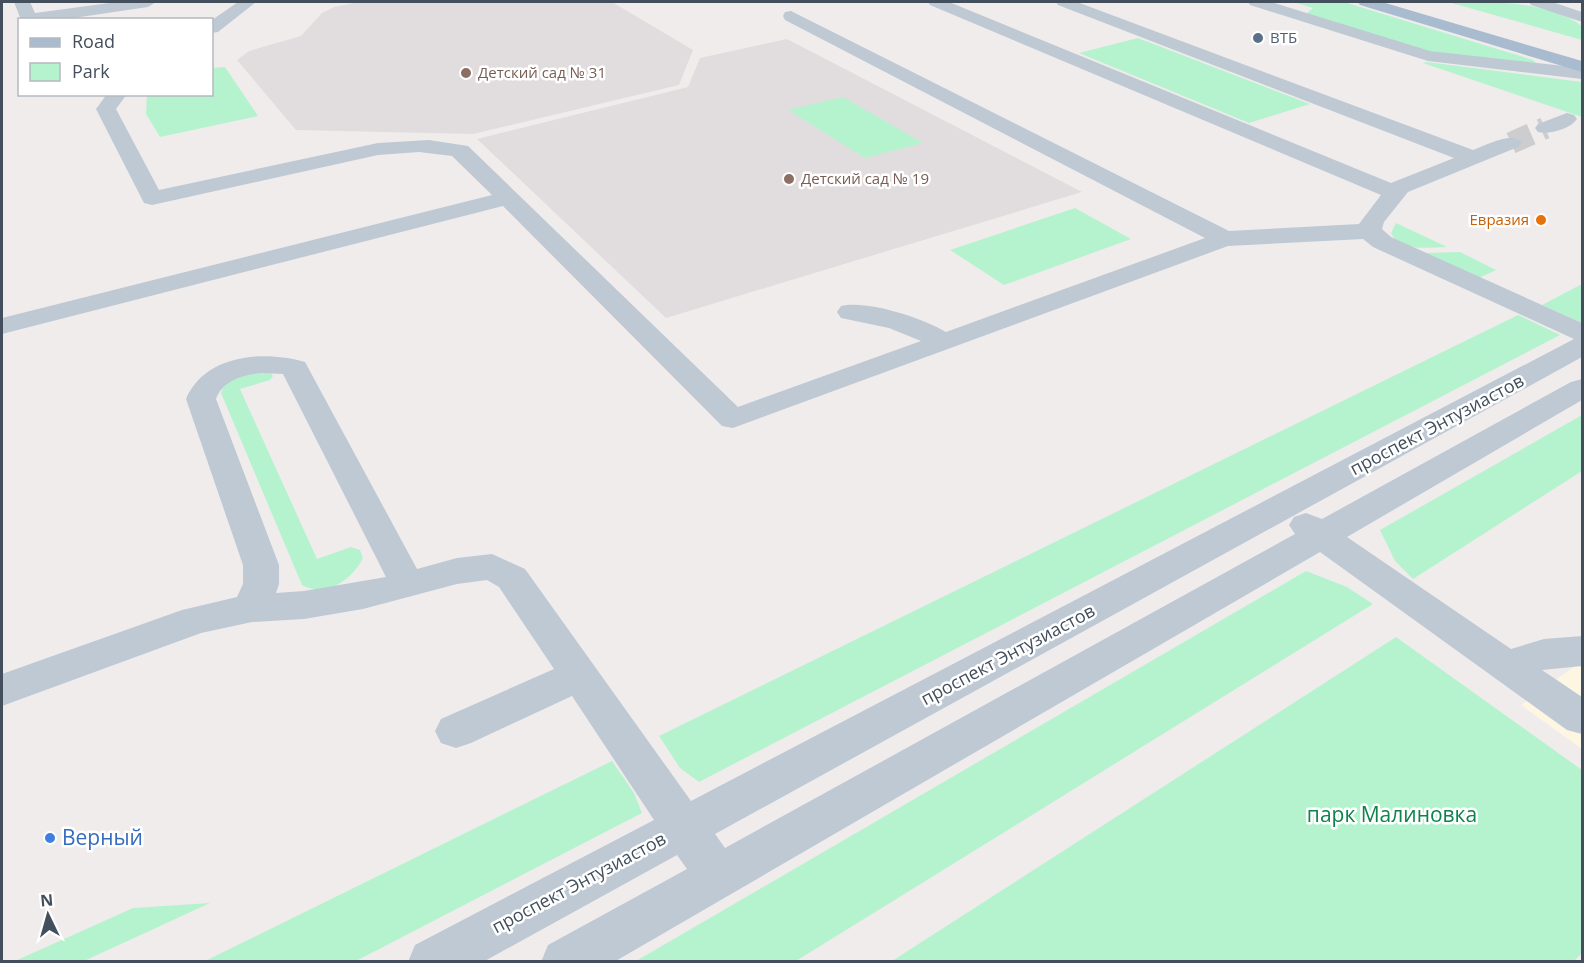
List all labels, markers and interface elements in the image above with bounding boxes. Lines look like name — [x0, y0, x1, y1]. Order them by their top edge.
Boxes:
legend — [18, 18, 213, 96]
place label: ВТБ — [1270, 27, 1297, 47]
text: Road — [72, 29, 115, 53]
marker: ВТБ — [1251, 31, 1265, 45]
text: Park — [72, 59, 110, 83]
place label: Детский сад № 31 — [478, 62, 606, 82]
marker: Детский сад № 31 — [459, 66, 473, 80]
place label: Детский сад № 19 — [801, 168, 929, 188]
marker: Детский сад № 19 — [782, 172, 796, 186]
place label: Евразия — [1469, 209, 1529, 229]
marker: Евразия — [1534, 213, 1548, 227]
street label: проспект Энтузиастов — [1345, 368, 1528, 480]
street label: проспект Энтузиастов — [916, 598, 1099, 710]
park label: парк Малиновка — [1307, 800, 1477, 828]
place label: Верный — [62, 823, 143, 851]
street label: проспект Энтузиастов — [487, 826, 670, 938]
marker: Верный — [43, 831, 57, 845]
north arrow — [18, 885, 78, 945]
text: N — [39, 889, 54, 912]

